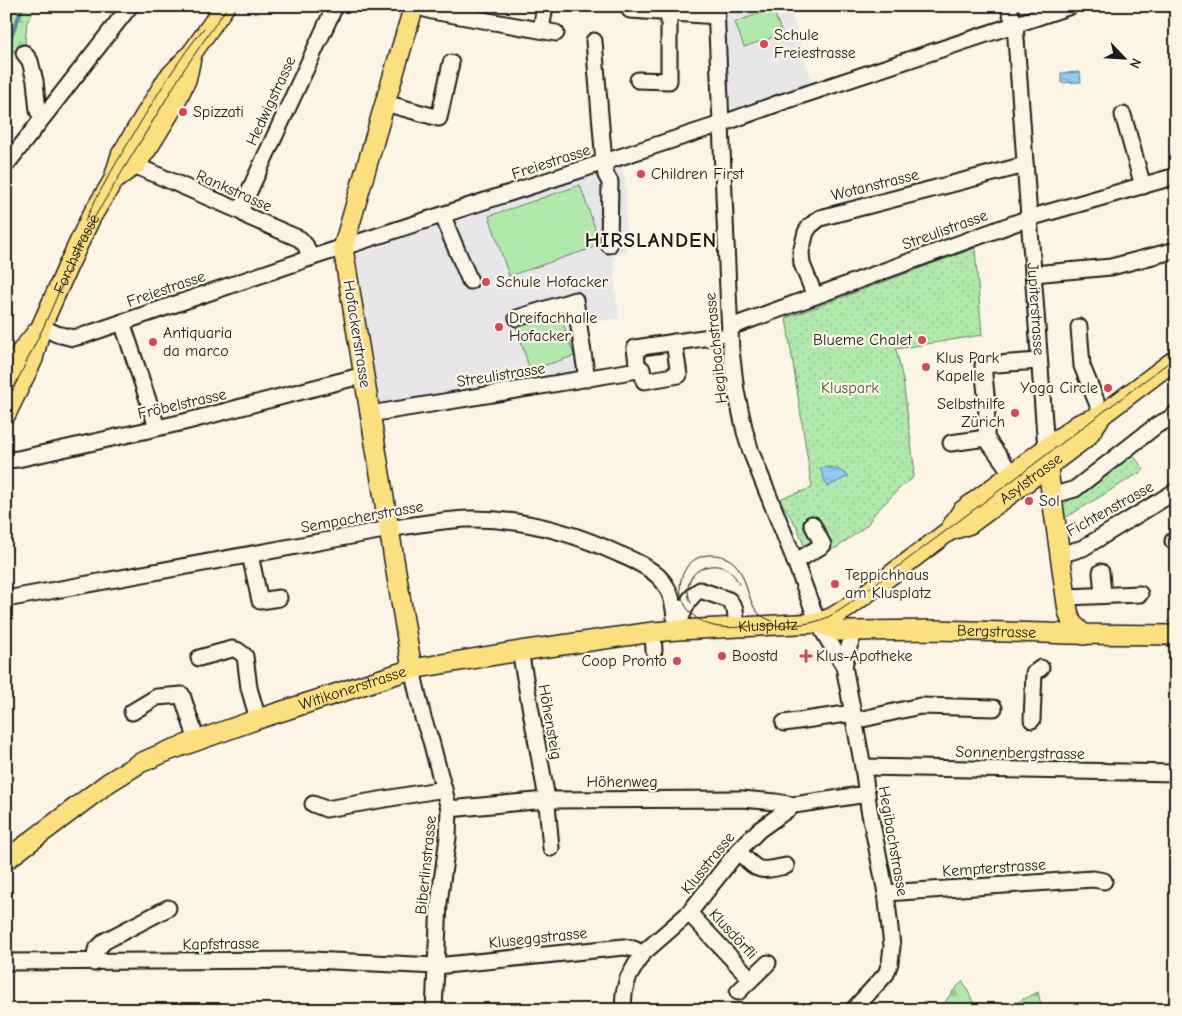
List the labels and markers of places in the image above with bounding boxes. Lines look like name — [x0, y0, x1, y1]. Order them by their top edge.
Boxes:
place label: Schule Freiestrasse — [774, 26, 856, 62]
marker: Schule Freiestrasse — [758, 38, 770, 50]
place label: Spizzati — [193, 103, 244, 121]
marker: Spizzati — [177, 106, 189, 118]
place label: Children First — [651, 165, 744, 183]
marker: Children First — [635, 168, 647, 180]
place label: Schule Hofacker — [496, 273, 609, 291]
marker: Schule Hofacker — [480, 276, 492, 288]
place label: Dreifachhalle Hofacker — [509, 309, 597, 345]
marker: Dreifachhalle Hofacker — [493, 321, 505, 333]
place label: Antiquaria da marco — [163, 324, 232, 360]
place label: Blueme Chalet — [813, 331, 912, 349]
marker: Blueme Chalet — [916, 334, 928, 346]
marker: Antiquaria da marco — [147, 336, 159, 348]
place label: Klus Park Kapelle — [936, 349, 1000, 385]
marker: Klus Park Kapelle — [920, 361, 932, 373]
place label: Yoga Circle — [1020, 379, 1098, 397]
marker: Yoga Circle — [1102, 382, 1114, 394]
place label: Selbsthilfe Zürich — [937, 395, 1005, 431]
marker: Selbsthilfe Zürich — [1009, 407, 1021, 419]
place label: Sol — [1039, 492, 1060, 510]
marker: Sol — [1023, 495, 1035, 507]
place label: Teppichhaus am Klusplatz — [845, 566, 931, 602]
marker: Teppichhaus am Klusplatz — [829, 578, 841, 590]
place label: Boostd — [732, 647, 778, 665]
place label: Klus-Apotheke — [816, 647, 912, 665]
marker: Boostd — [716, 650, 728, 662]
marker: Klus-Apotheke — [800, 650, 812, 662]
place label: Coop Pronto — [581, 652, 667, 670]
marker: Coop Pronto — [671, 655, 683, 667]

